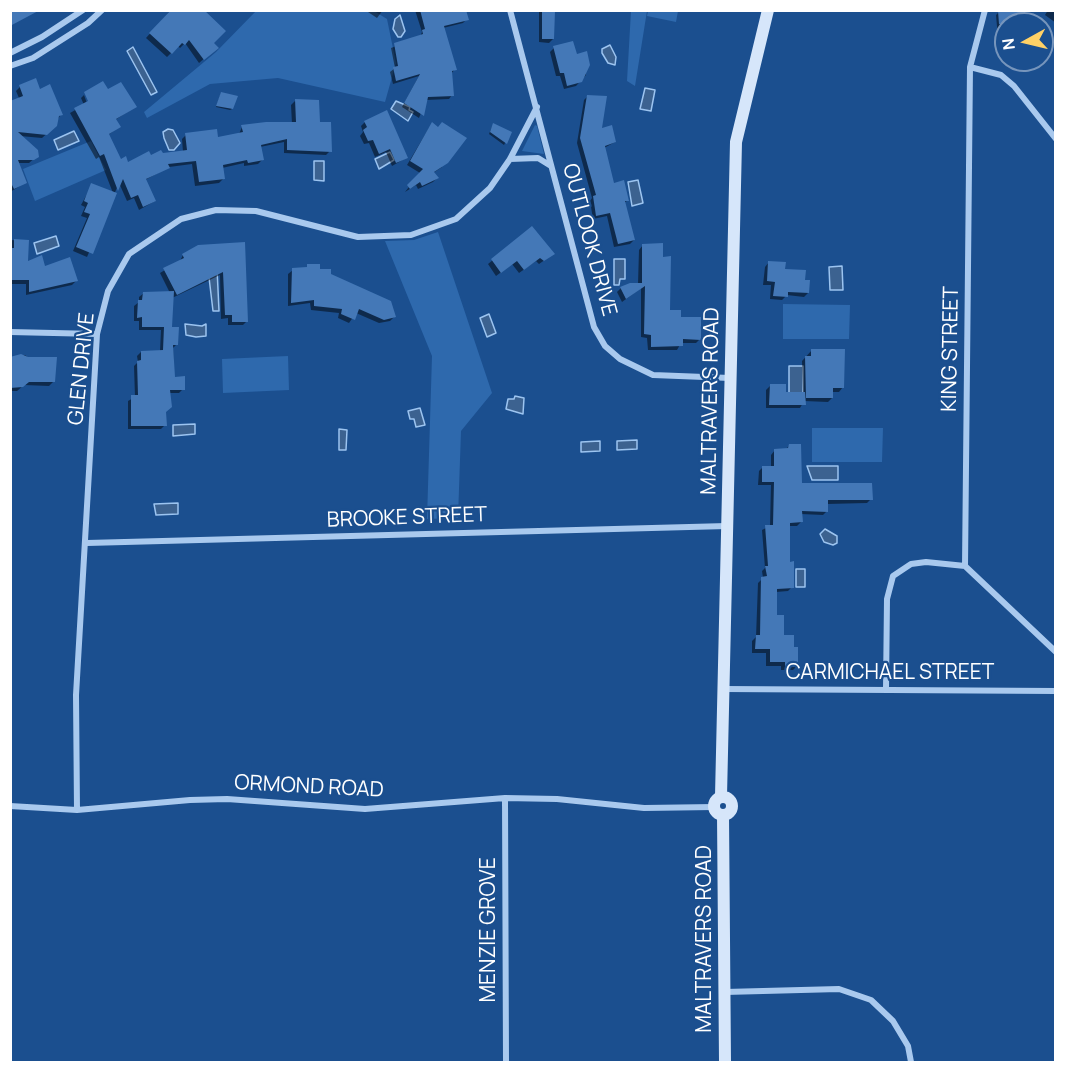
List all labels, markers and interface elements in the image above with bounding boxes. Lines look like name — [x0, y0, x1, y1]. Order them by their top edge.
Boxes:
north arrow — [994, 12, 1054, 72]
text: N — [996, 37, 1020, 51]
street label: OUTLOOK DRIVE — [557, 161, 621, 319]
street label: KING STREET — [937, 286, 965, 412]
street label: MALTRAVERS ROAD — [697, 307, 725, 495]
street label: GLEN DRIVE — [64, 312, 100, 426]
street label: BROOKE STREET — [326, 503, 488, 533]
street label: CARMICHAEL STREET — [786, 660, 994, 686]
street label: ORMOND ROAD — [234, 771, 384, 803]
street label: MALTRAVERS ROAD — [692, 845, 718, 1033]
street label: MENZIE GROVE — [476, 857, 502, 1003]

